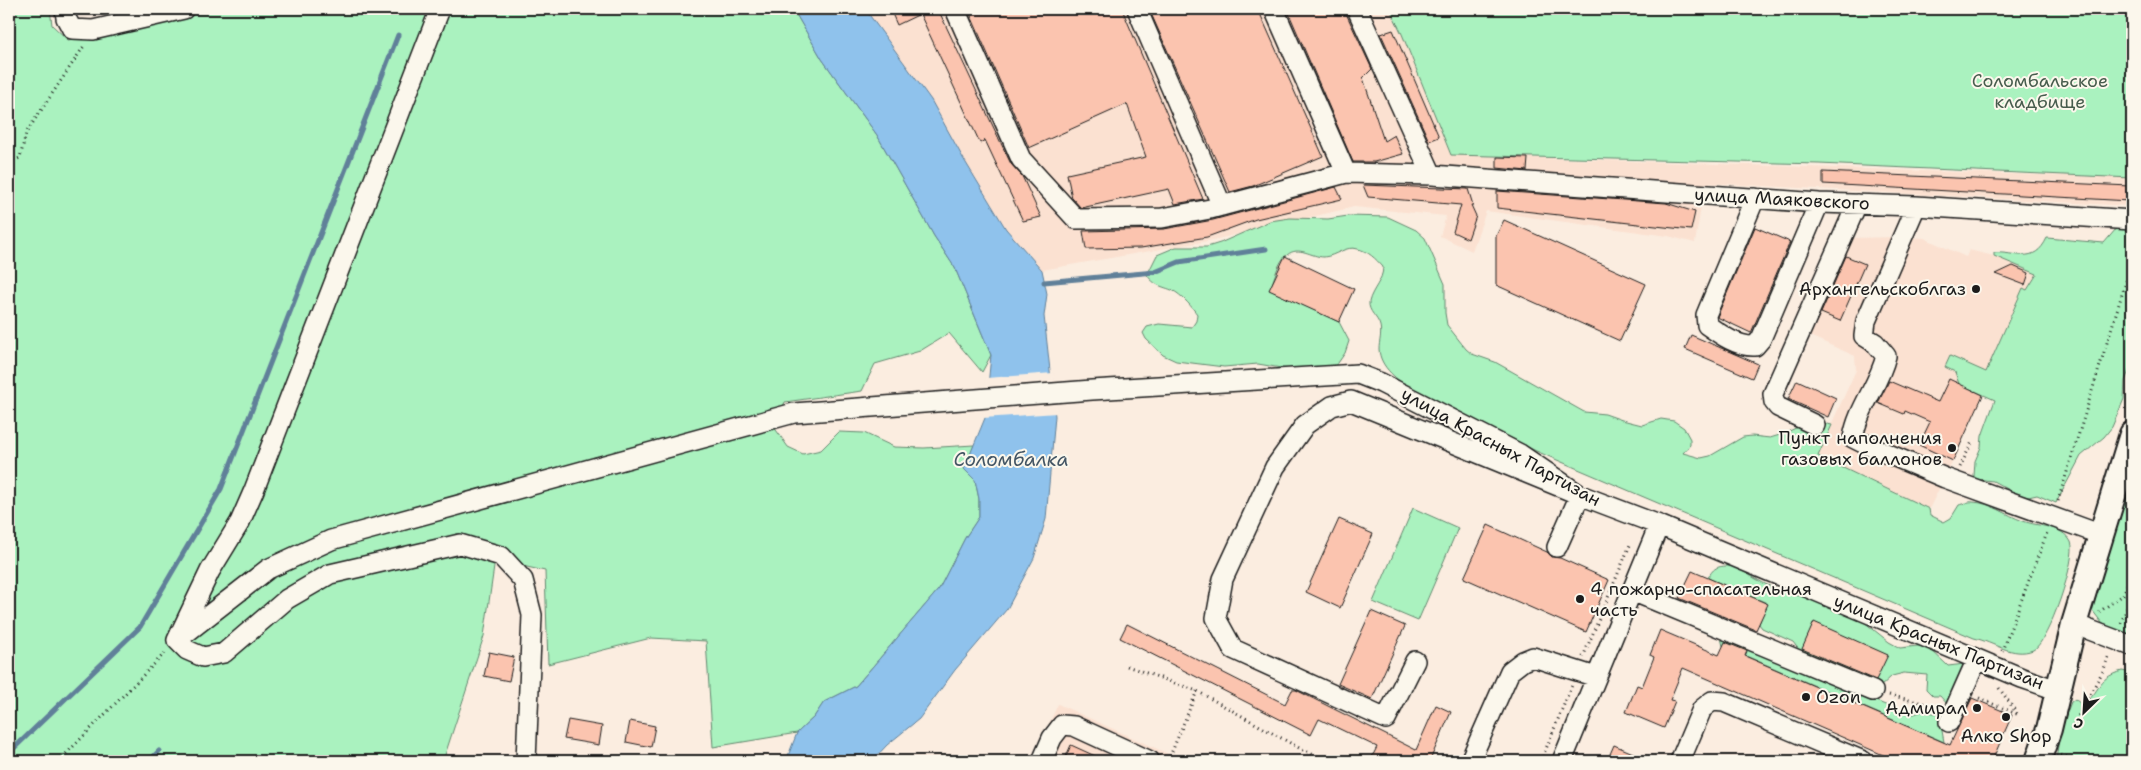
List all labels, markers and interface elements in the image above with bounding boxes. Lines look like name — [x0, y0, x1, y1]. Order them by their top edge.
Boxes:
park label: Соломбальское кладбище — [1972, 69, 2108, 114]
street label: улица Маяковского — [1694, 182, 1870, 216]
place label: Архангельскоблгаз — [1799, 277, 1966, 301]
marker: Архангельскоблгаз — [1970, 283, 1982, 295]
street label: улица Красных Партизан — [1397, 382, 1605, 512]
place label: Пункт наполнения газовых баллонов — [1779, 426, 1942, 471]
marker: Пункт наполнения газовых баллонов — [1946, 442, 1958, 454]
water label: Соломбалка — [953, 447, 1069, 472]
place label: 4 пожарно-спасательная часть — [1590, 577, 1812, 622]
street label: улица Красных Партизан — [1830, 589, 2048, 695]
marker: 4 пожарно-спасательная часть — [1574, 593, 1586, 605]
place label: Ozon — [1816, 685, 1861, 709]
north arrow — [2058, 688, 2108, 738]
marker: Ozon — [1800, 691, 1812, 703]
place label: Адмирал — [1885, 696, 1967, 720]
marker: Адмирал — [1971, 702, 1983, 714]
marker: Алко Shop — [2000, 711, 2012, 723]
text: С — [2071, 714, 2086, 734]
place label: Алко Shop — [1960, 724, 2052, 748]

